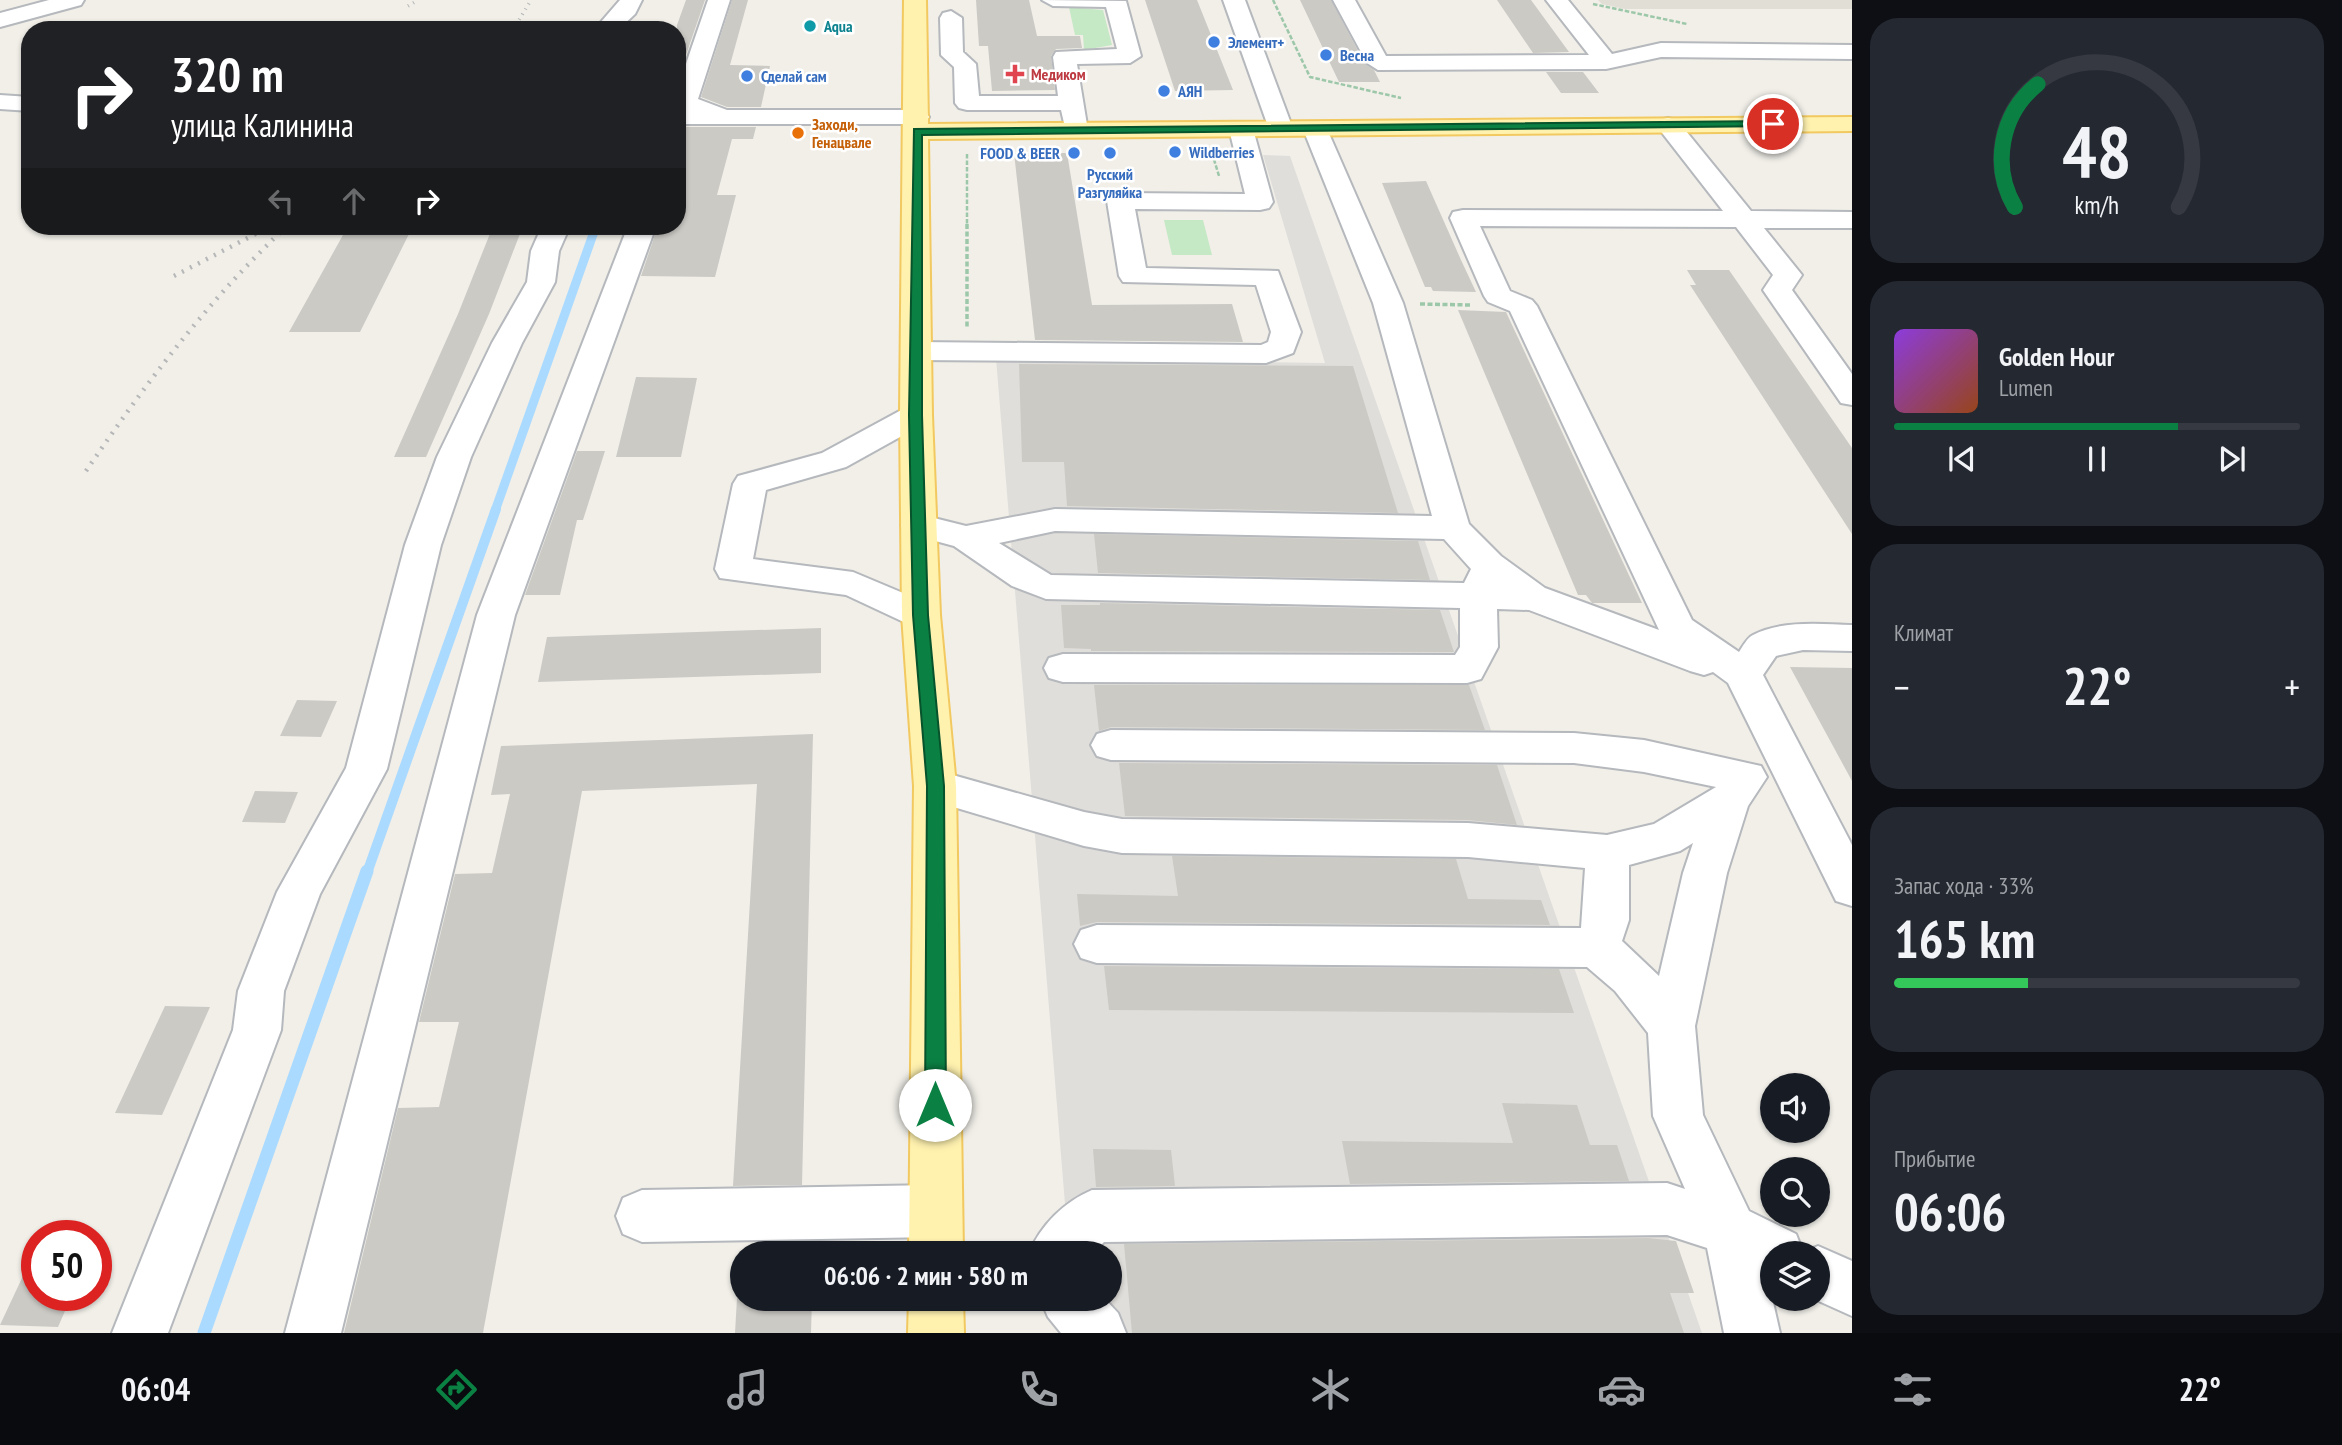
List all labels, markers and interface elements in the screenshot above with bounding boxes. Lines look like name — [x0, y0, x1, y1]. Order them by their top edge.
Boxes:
place label: Aqua — [823, 16, 853, 36]
marker: Aqua — [802, 18, 818, 34]
place label: Элемент+ — [1228, 32, 1284, 52]
marker: Элемент+ — [1206, 34, 1222, 50]
text: 320 m — [171, 42, 284, 106]
place label: Весна — [1340, 45, 1374, 65]
marker: Весна — [1318, 47, 1334, 63]
icon: right — [56, 49, 147, 140]
marker: Медиком — [1005, 64, 1025, 84]
place label: Медиком — [1031, 64, 1086, 84]
place label: Сделай сам — [761, 66, 827, 86]
marker: Сделай сам — [739, 68, 755, 84]
place label: АЯН — [1177, 81, 1202, 101]
marker: АЯН — [1156, 83, 1172, 99]
pin — [1743, 94, 1803, 154]
text: 48 — [2062, 103, 2132, 197]
text: улица Калинина — [171, 104, 354, 146]
icon: arrive — [1754, 105, 1792, 143]
place label: Заходи, Генацвале — [812, 114, 872, 152]
marker: Заходи, Генацвале — [790, 125, 806, 141]
place label: Wildberries — [1188, 142, 1255, 162]
place label: FOOD & BEER — [980, 143, 1060, 163]
marker: Wildberries — [1167, 144, 1183, 160]
marker: FOOD & BEER — [1066, 145, 1082, 161]
marker: Русский Разгуляйка — [1102, 145, 1118, 161]
place label: Русский Разгуляйка — [1078, 164, 1143, 202]
icon: left — [262, 182, 300, 220]
icon: ahead — [335, 182, 373, 220]
icon: right — [408, 182, 446, 220]
text: km/h — [2075, 188, 2119, 220]
text: Golden Hour — [1999, 340, 2114, 373]
text: Lumen — [1999, 373, 2053, 402]
icon: previous — [1943, 440, 1981, 478]
icon: pause — [2078, 440, 2116, 478]
icon: next — [2213, 440, 2251, 478]
text: Климат — [1894, 618, 1953, 647]
text: 22° — [2063, 652, 2131, 719]
text: − — [1894, 662, 1910, 711]
text: + — [2284, 662, 2300, 711]
text: Запас хода · 33% — [1894, 871, 2034, 900]
text: 165 km — [1894, 905, 2035, 972]
position arrow — [898, 1068, 972, 1142]
map controls — [1760, 1073, 1830, 1311]
button: sound — [1760, 1073, 1830, 1143]
text: Прибытие — [1894, 1144, 1975, 1173]
button: search — [1760, 1157, 1830, 1227]
text: 06:06 — [1894, 1178, 2006, 1245]
speed limit sign: 50 — [21, 1220, 112, 1311]
button: layers — [1760, 1241, 1830, 1311]
text: 06:06 · 2 мин · 580 m — [824, 1259, 1028, 1292]
icon: directions — [432, 1365, 481, 1414]
icon: music — [723, 1365, 772, 1414]
icon: phone — [1014, 1365, 1063, 1414]
icon: climate — [1306, 1365, 1355, 1414]
icon: car — [1597, 1365, 1646, 1414]
icon: filters — [1888, 1365, 1937, 1414]
text: 06:04 — [121, 1368, 190, 1410]
text: 22° — [2179, 1368, 2221, 1410]

